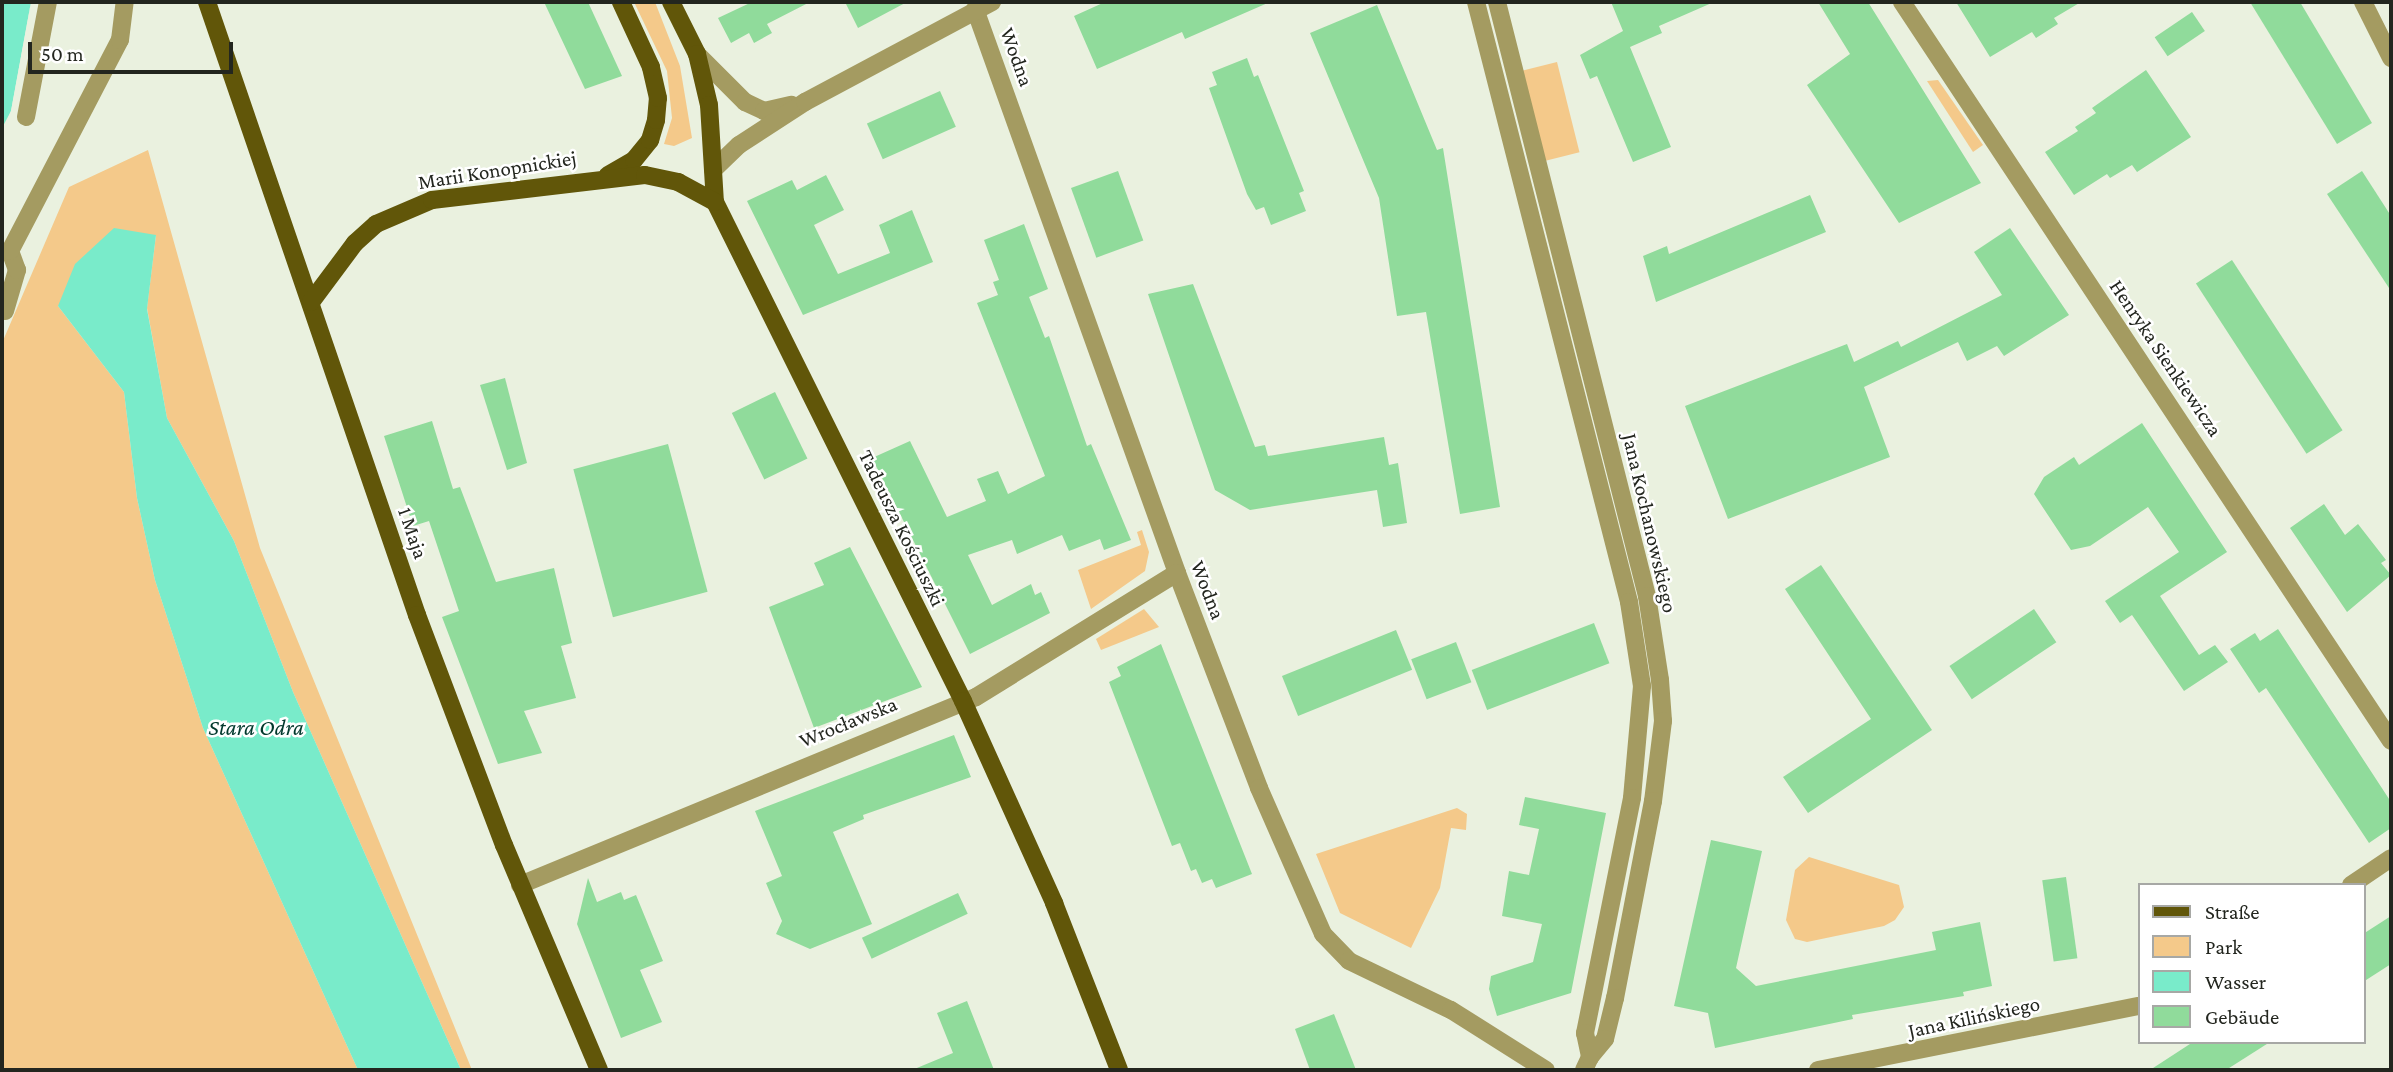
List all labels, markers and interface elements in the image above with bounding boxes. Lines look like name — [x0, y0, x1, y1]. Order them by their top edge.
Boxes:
street label: Wodna — [995, 24, 1039, 90]
scale bar — [32, 28, 236, 72]
text: 50 m — [41, 42, 84, 66]
street label: Marii Konopnickiej — [416, 145, 578, 195]
street label: Henryka Sienkiewicza — [2104, 275, 2228, 441]
street label: Jana Kochanowskiego — [1617, 431, 1683, 615]
street label: Tadeusza Kościuszki — [853, 446, 951, 610]
street label: 1 Maja — [392, 504, 434, 562]
street label: Wodna — [1185, 557, 1231, 623]
street label: Wrocławska — [795, 691, 901, 753]
water label: Stara Odra — [208, 713, 304, 741]
legend — [2138, 883, 2365, 1044]
text: Straße — [2205, 900, 2259, 924]
text: Park — [2205, 935, 2242, 959]
text: Wasser — [2205, 970, 2266, 994]
street label: Jana Kilińskiego — [1906, 991, 2042, 1043]
text: Gebäude — [2205, 1005, 2279, 1029]

